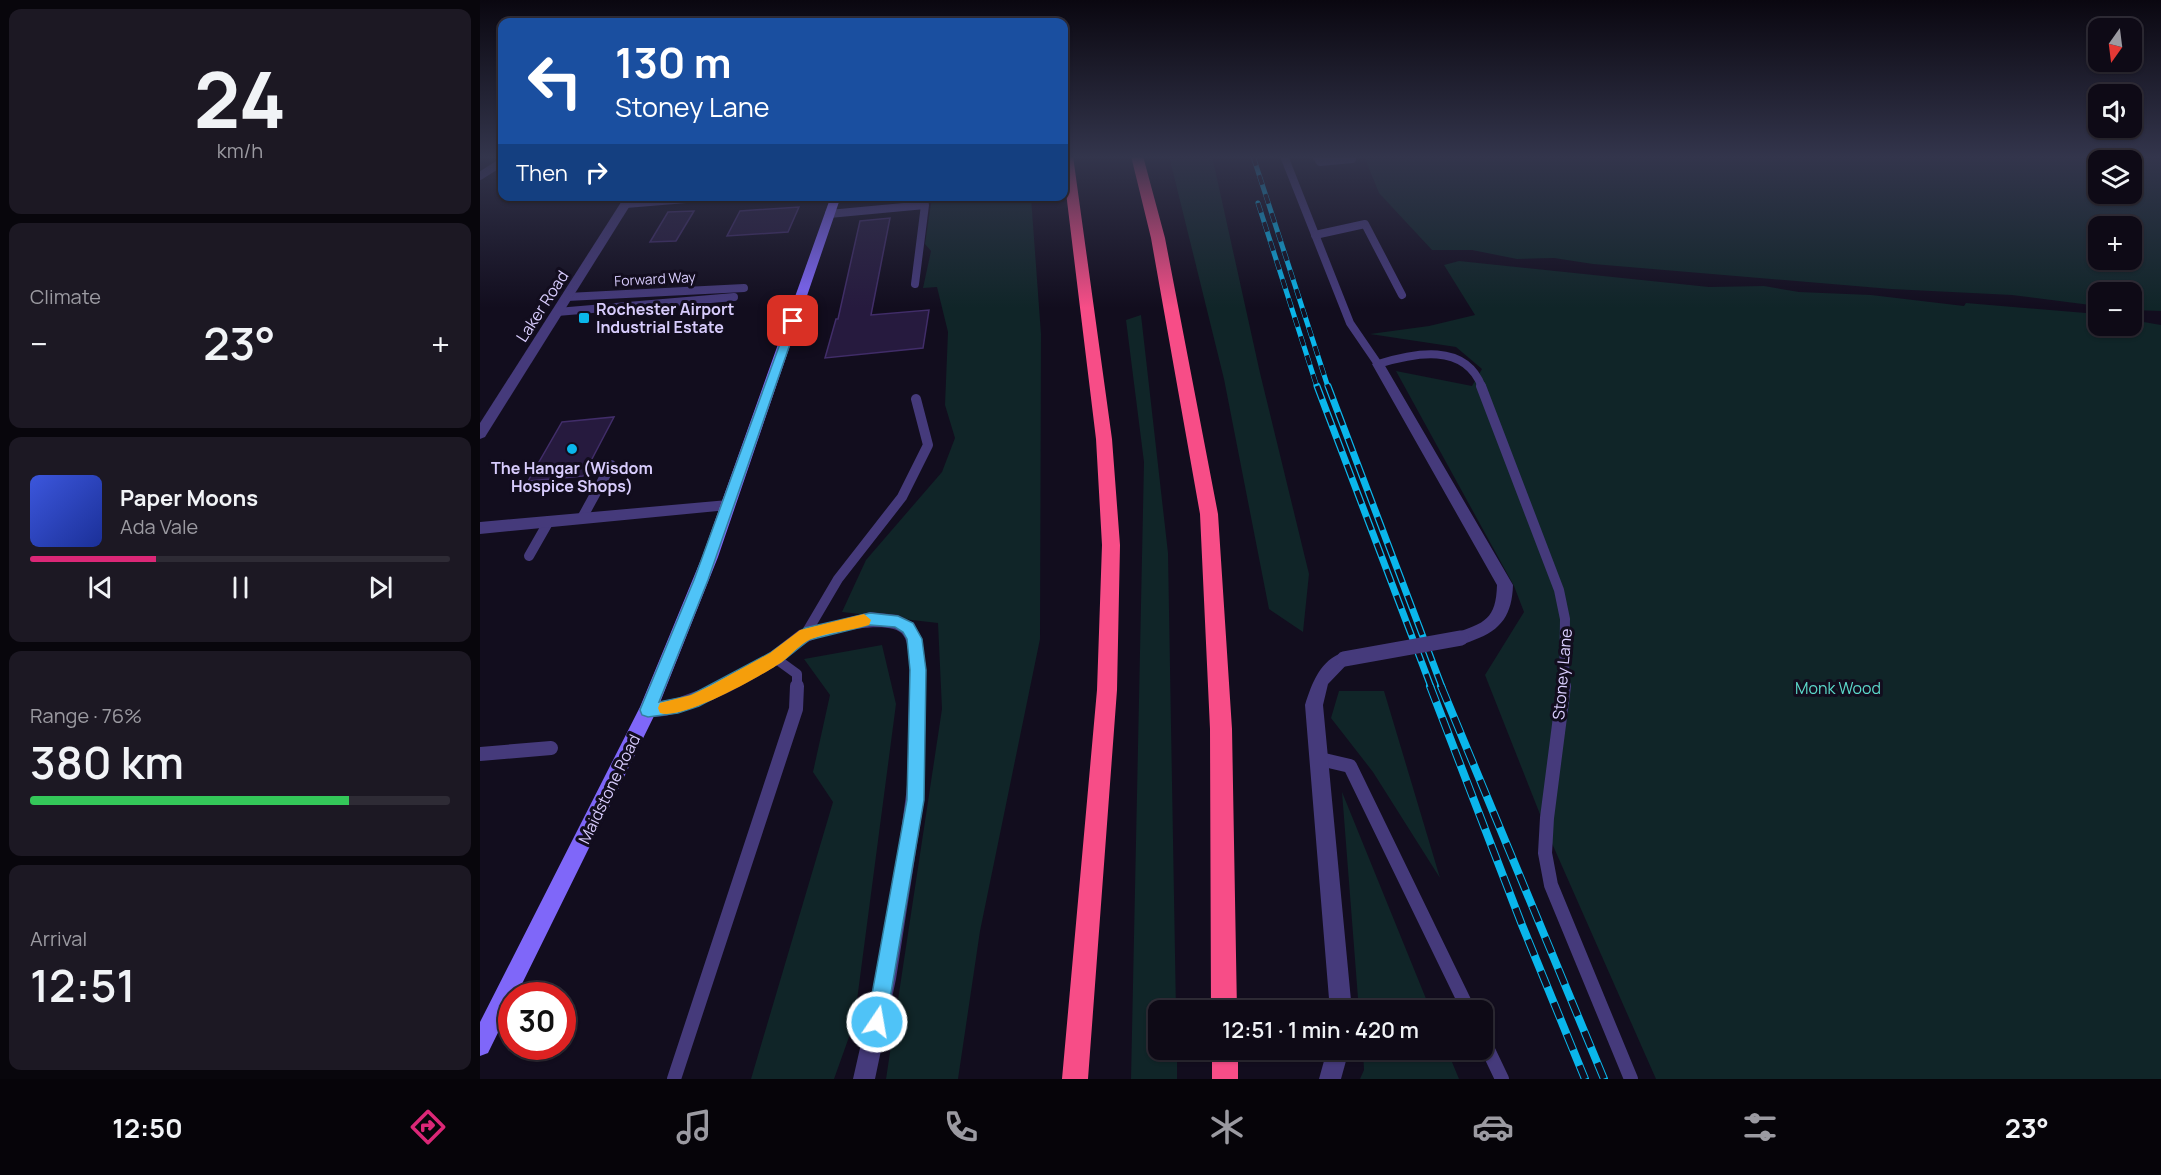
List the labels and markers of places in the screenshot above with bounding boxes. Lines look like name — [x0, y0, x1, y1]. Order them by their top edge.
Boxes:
pin — [767, 295, 818, 346]
place label: Rochester Airport Industrial Estate — [596, 298, 734, 338]
marker: Rochester Airport Industrial Estate — [577, 311, 591, 325]
marker: The Hangar (Wisdom Hospice Shops) — [565, 442, 579, 456]
place label: The Hangar (Wisdom Hospice Shops) — [491, 457, 653, 497]

